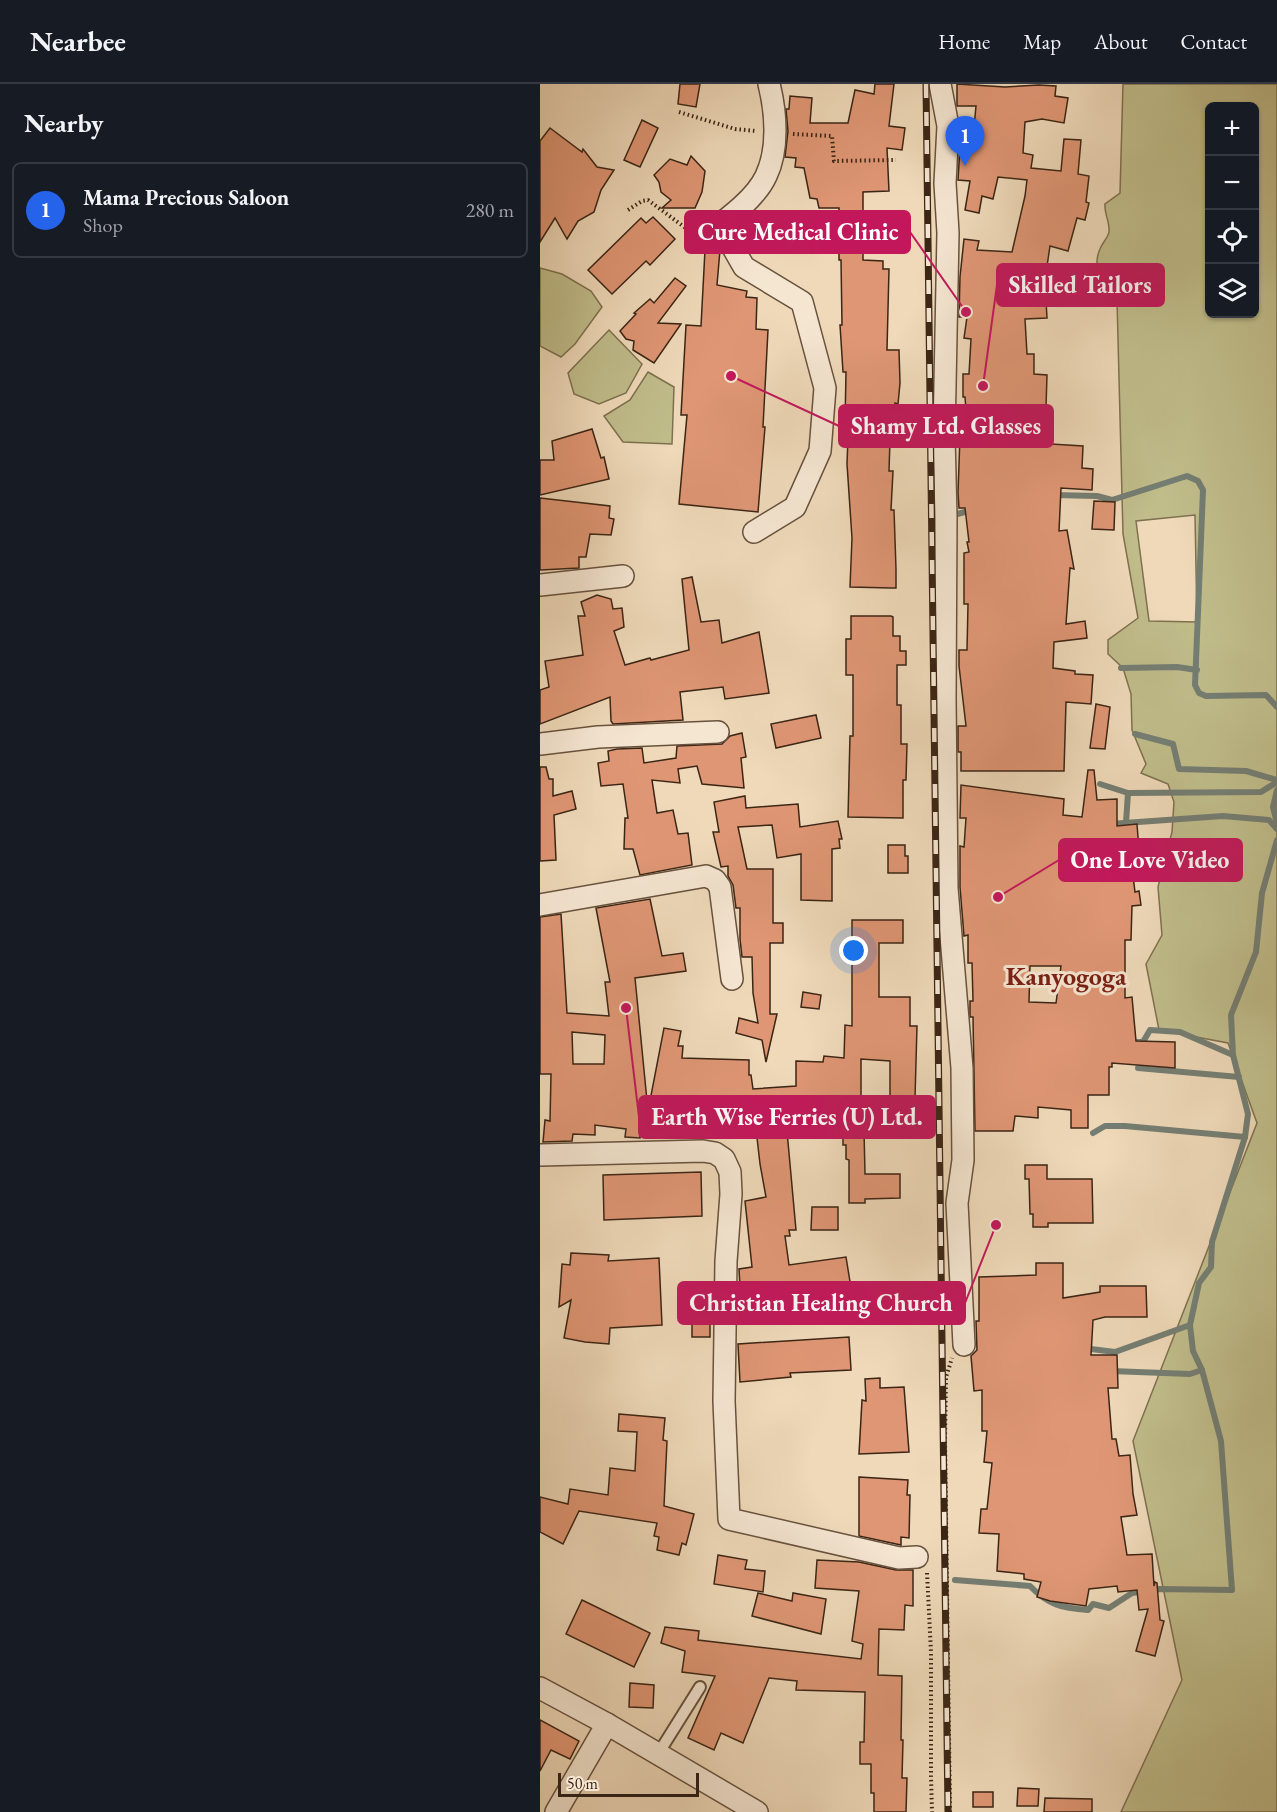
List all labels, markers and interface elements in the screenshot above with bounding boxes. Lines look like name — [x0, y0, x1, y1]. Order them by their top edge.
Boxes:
text: Nearbee — [30, 23, 126, 59]
text: Home — [938, 28, 990, 55]
text: Map — [1023, 28, 1061, 55]
text: About — [1094, 28, 1147, 55]
text: Contact — [1180, 28, 1247, 55]
map controls — [1205, 102, 1259, 318]
button: + — [1205, 102, 1259, 156]
text: Nearby — [24, 106, 104, 140]
pin: 1 — [946, 116, 984, 166]
button: − — [1205, 156, 1259, 210]
text: Mama Precious Saloon — [83, 183, 289, 212]
text: 1 — [40, 197, 51, 223]
text: 280 m — [466, 197, 514, 223]
button: locate — [1205, 210, 1259, 264]
callout: Cure Medical Clinic — [685, 211, 910, 253]
text: Shop — [83, 212, 123, 238]
text: Cure Medical Clinic — [697, 216, 899, 247]
callout: Skilled Tailors — [997, 264, 1164, 306]
button: layers — [1205, 264, 1259, 318]
text: Skilled Tailors — [1008, 269, 1152, 300]
callout: Shamy Ltd. Glasses — [839, 405, 1053, 447]
text: Shamy Ltd. Glasses — [851, 410, 1041, 442]
callout: One Love Video — [1059, 839, 1242, 881]
text: One Love Video — [1071, 844, 1229, 875]
your location — [839, 936, 868, 965]
district label: Kanyogoga — [1006, 959, 1127, 993]
callout: Earth Wise Ferries (U) Ltd. — [639, 1096, 935, 1138]
text: Earth Wise Ferries (U) Ltd. — [651, 1101, 923, 1132]
callout: Christian Healing Church — [678, 1282, 965, 1324]
text: Christian Healing Church — [689, 1287, 953, 1319]
scale bar — [558, 1770, 699, 1798]
text: 50 m — [567, 1773, 598, 1794]

